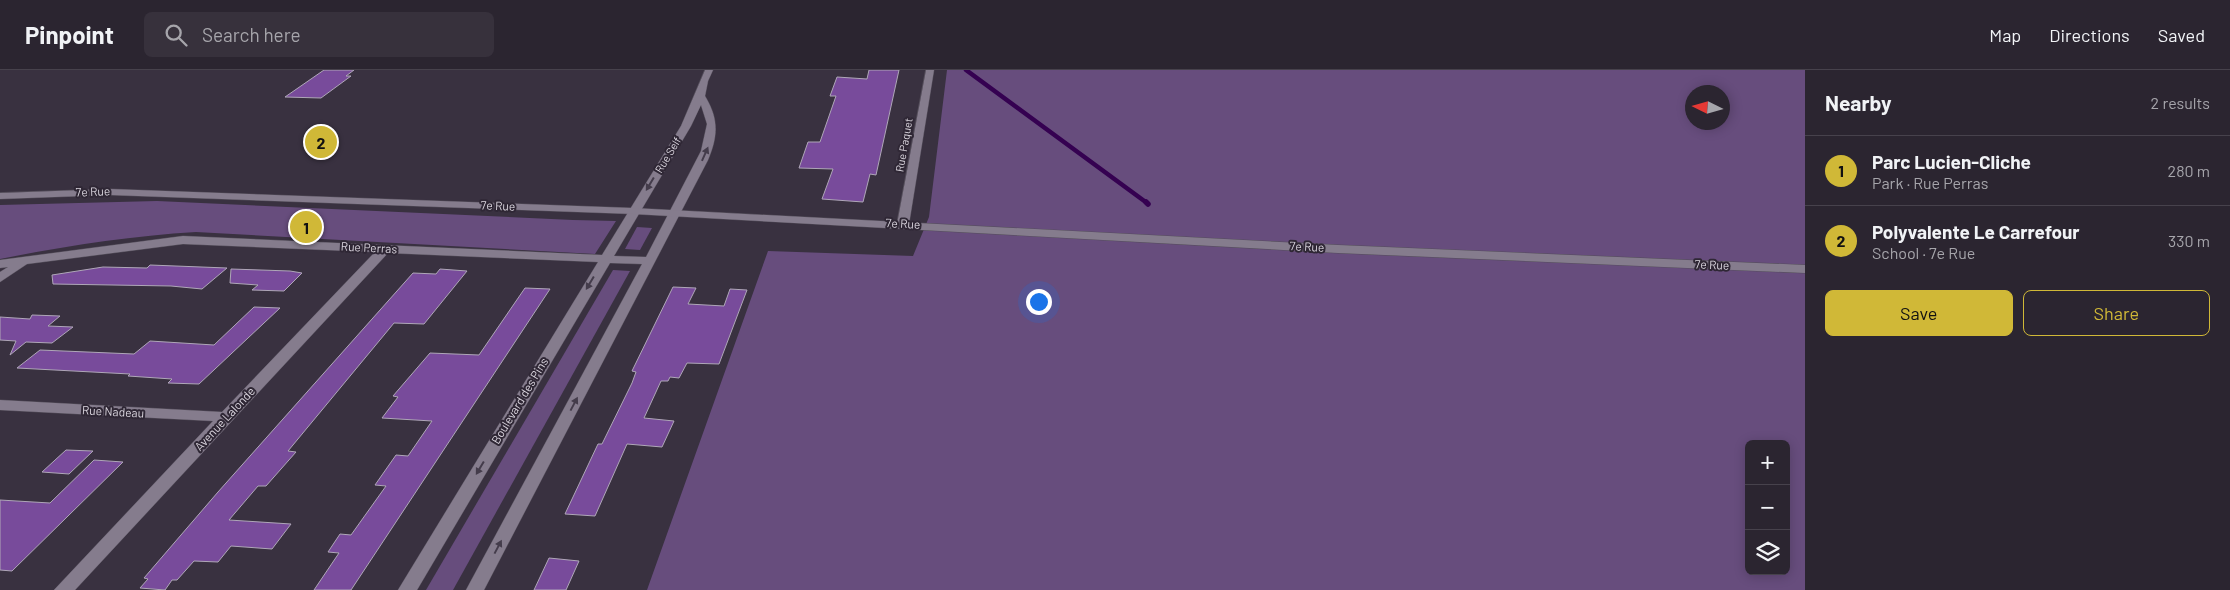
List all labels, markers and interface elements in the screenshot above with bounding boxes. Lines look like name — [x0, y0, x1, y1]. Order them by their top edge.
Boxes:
search box — [144, 12, 494, 57]
text: Pinpoint — [25, 20, 114, 49]
icon: search — [162, 21, 190, 49]
text: Search here — [202, 23, 301, 46]
text: Map — [1989, 24, 2021, 46]
text: Directions — [2049, 24, 2130, 46]
text: Saved — [2158, 24, 2205, 46]
north arrow — [1685, 85, 1730, 130]
text: Nearby — [1825, 90, 1891, 115]
text: 2 results — [2151, 93, 2210, 112]
street label: Rue Paquet — [892, 117, 915, 173]
pin: 2 — [305, 123, 337, 161]
street label: Rue Self — [652, 134, 683, 175]
one-way arrow — [702, 147, 710, 161]
text: Parc Lucien-Cliche — [1872, 150, 2031, 173]
text: 1 — [1838, 161, 1844, 180]
text: 280 m — [2168, 161, 2210, 180]
text: Park · Rue Perras — [1872, 173, 1989, 192]
one-way arrow — [646, 178, 655, 191]
street label: 7e Rue — [75, 183, 111, 199]
street label: 7e Rue — [480, 197, 516, 213]
pin: 1 — [290, 208, 322, 246]
street label: 7e Rue — [885, 215, 921, 231]
text: Polyvalente Le Carrefour — [1872, 220, 2080, 243]
text: 2 — [1837, 231, 1845, 250]
text: 330 m — [2168, 231, 2210, 250]
street label: 7e Rue — [1289, 238, 1325, 254]
street label: Rue Perras — [340, 239, 398, 255]
text: School · 7e Rue — [1872, 243, 1975, 262]
street label: 7e Rue — [1694, 256, 1730, 272]
one-way arrow — [586, 277, 595, 290]
your location — [1026, 289, 1052, 315]
button: Save — [1825, 290, 2013, 336]
button: Share — [2023, 290, 2210, 336]
street label: Boulevard des Pins — [488, 355, 550, 446]
street label: Avenue Lalonde — [191, 384, 257, 453]
one-way arrow — [570, 396, 578, 411]
street label: Rue Nadeau — [82, 402, 145, 420]
map controls — [1745, 440, 1790, 575]
button: + — [1745, 440, 1790, 485]
one-way arrow — [476, 461, 485, 474]
button: − — [1745, 485, 1790, 530]
button: layers — [1745, 530, 1790, 575]
one-way arrow — [493, 540, 502, 554]

